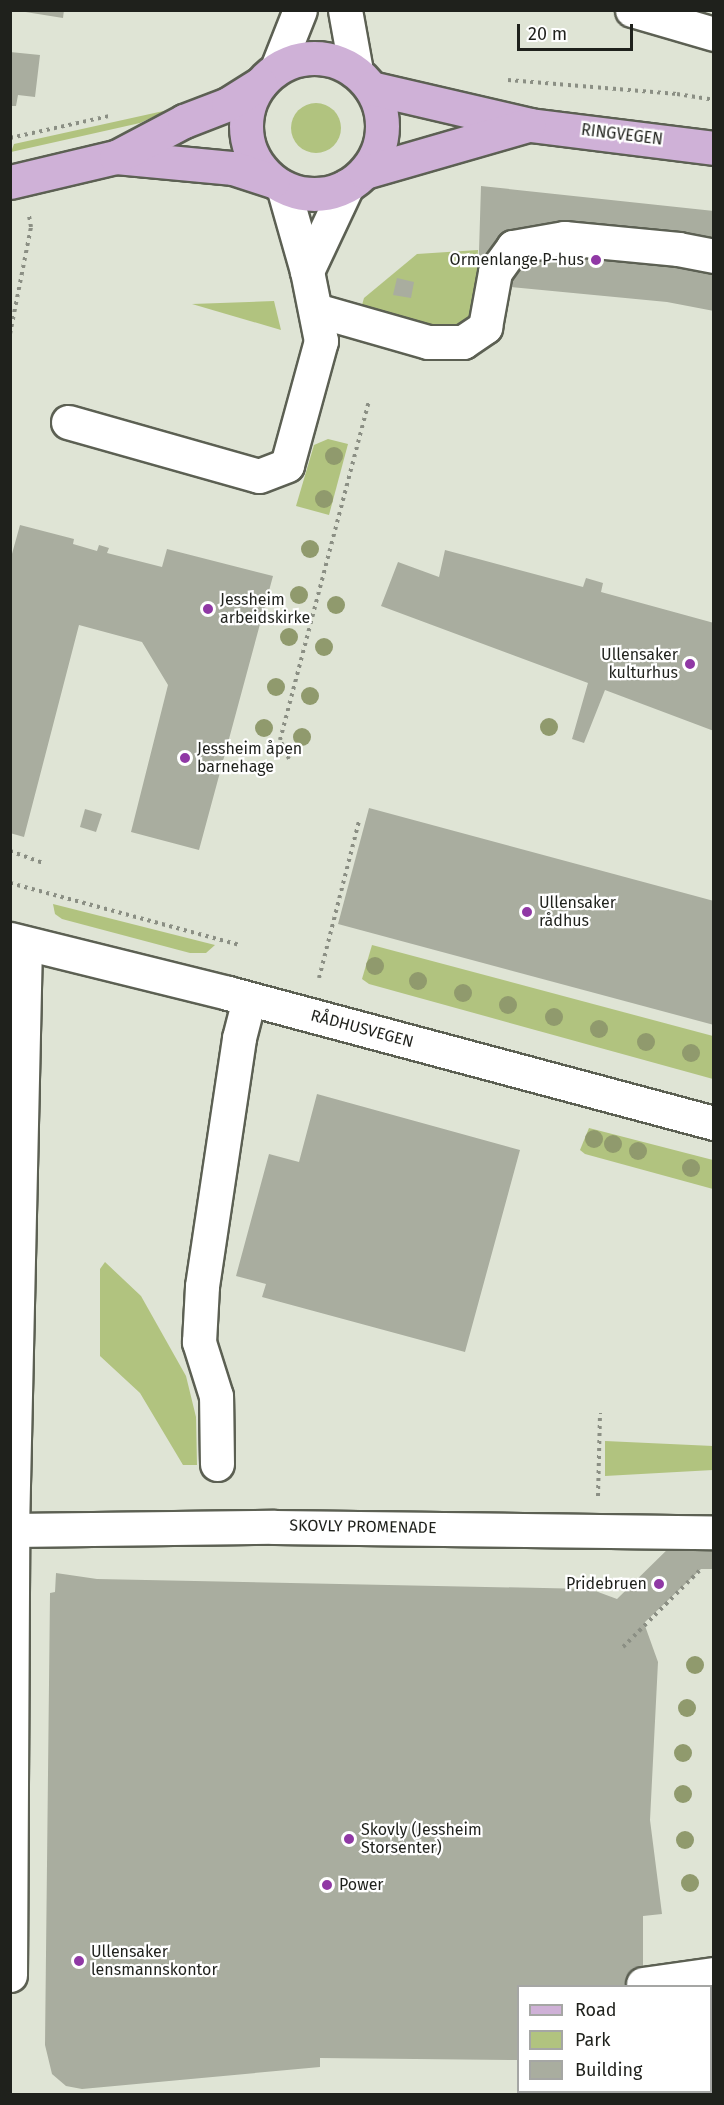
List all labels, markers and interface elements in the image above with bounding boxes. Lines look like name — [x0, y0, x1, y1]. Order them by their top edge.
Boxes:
scale bar — [520, 12, 636, 50]
text: 20 m — [528, 23, 567, 45]
street label: RINGVEGEN — [580, 120, 664, 150]
place label: Ormenlange P-hus — [450, 250, 584, 270]
marker: Ormenlange P-hus — [589, 253, 603, 267]
place label: Jessheim arbeidskirke — [220, 590, 310, 628]
marker: Jessheim arbeidskirke — [201, 602, 215, 616]
place label: Ullensaker kulturhus — [601, 645, 678, 683]
marker: Ullensaker kulturhus — [683, 657, 697, 671]
place label: Jessheim åpen barnehage — [197, 739, 302, 777]
marker: Jessheim åpen barnehage — [178, 751, 192, 765]
place label: Ullensaker rådhus — [539, 893, 616, 931]
marker: Ullensaker rådhus — [520, 905, 534, 919]
street label: RÅDHUSVEGEN — [308, 1006, 416, 1052]
street label: SKOVLY PROMENADE — [289, 1516, 437, 1538]
place label: Pridebruen — [566, 1574, 647, 1594]
marker: Pridebruen — [652, 1577, 666, 1591]
place label: Skovly (Jessheim Storsenter) — [361, 1820, 482, 1858]
marker: Skovly (Jessheim Storsenter) — [342, 1832, 356, 1846]
place label: Power — [339, 1875, 384, 1895]
marker: Power — [320, 1878, 334, 1892]
place label: Ullensaker lensmannskontor — [91, 1942, 218, 1980]
marker: Ullensaker lensmannskontor — [72, 1954, 86, 1968]
legend — [517, 1985, 712, 2093]
text: Road — [575, 1999, 617, 2021]
text: Park — [575, 2029, 610, 2051]
text: Building — [575, 2059, 642, 2081]

